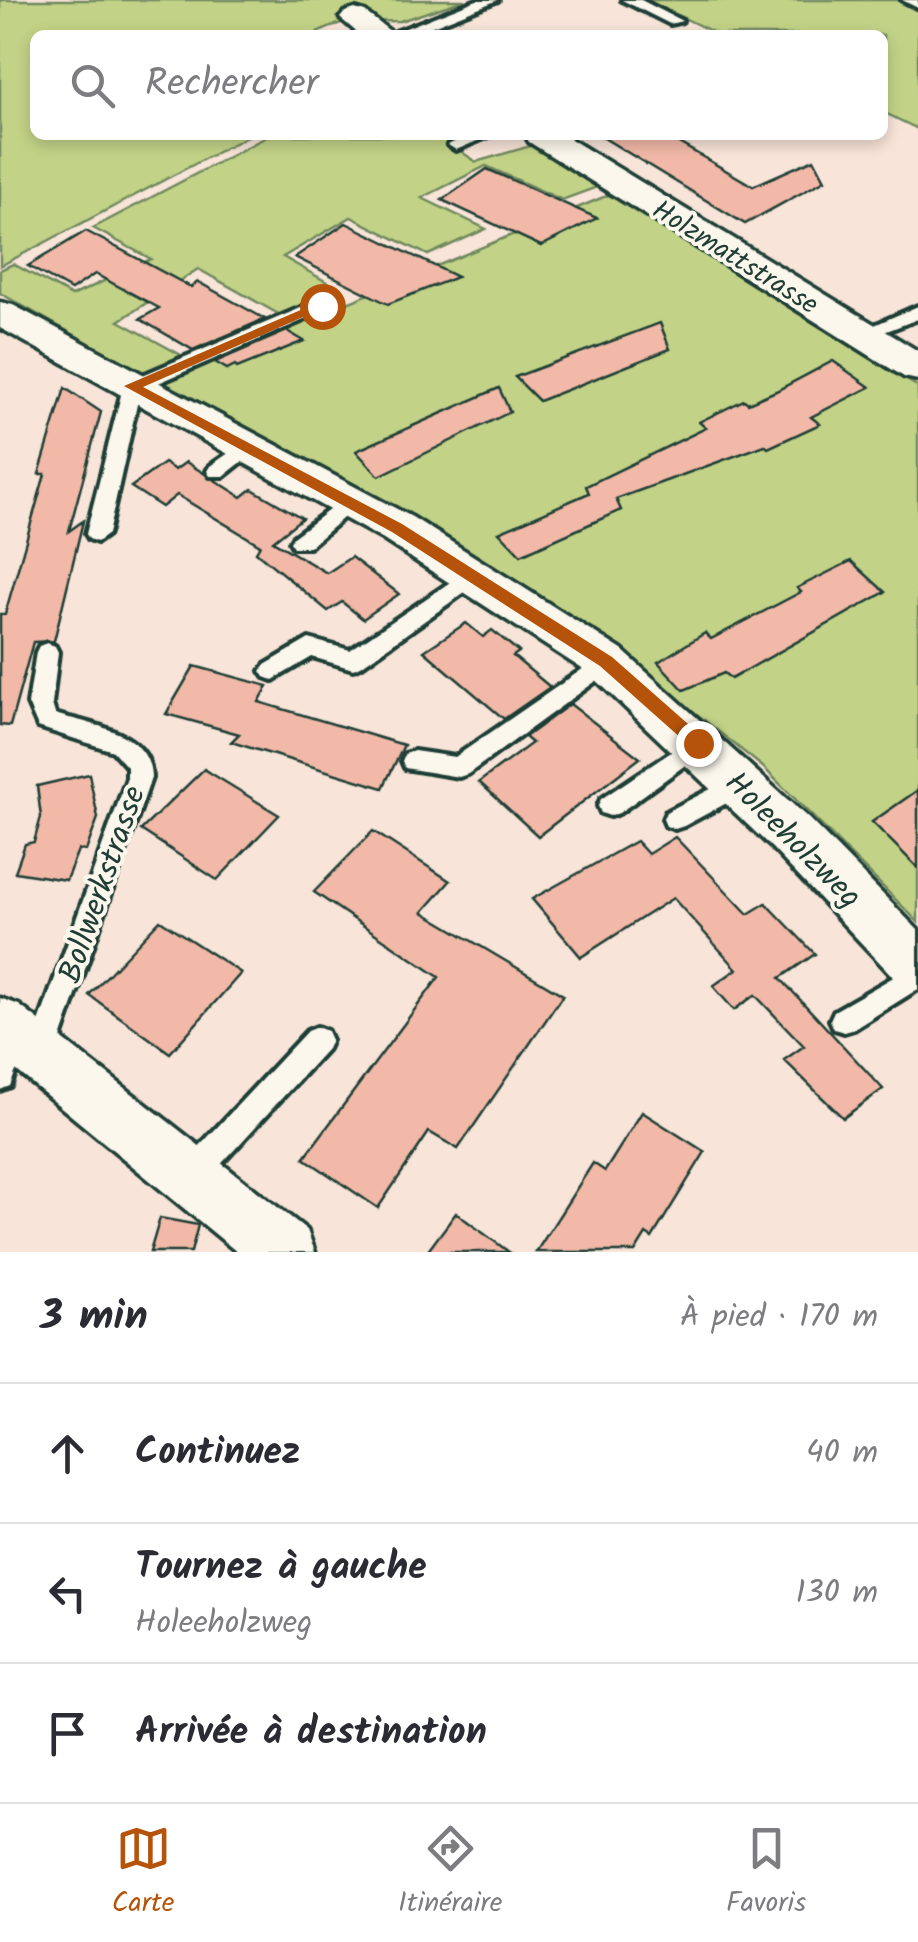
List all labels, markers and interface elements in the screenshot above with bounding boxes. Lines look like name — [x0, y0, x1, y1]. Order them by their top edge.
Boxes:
search box — [30, 30, 888, 140]
text: Rechercher — [145, 55, 318, 115]
icon: search — [65, 58, 120, 113]
street label: Holzmattstrasse — [642, 189, 827, 328]
route start — [300, 284, 346, 330]
route end — [676, 721, 722, 767]
street label: Holeeholzweg — [712, 760, 873, 921]
street label: Bollwerkstrasse — [46, 779, 161, 990]
text: 3 min — [40, 1284, 148, 1351]
text: À pied · 170 m — [680, 1292, 878, 1343]
text: Continuez — [135, 1423, 300, 1483]
icon: ahead — [40, 1426, 95, 1481]
text: 40 m — [806, 1428, 878, 1479]
text: Tournez à gauche — [135, 1538, 427, 1598]
icon: left — [40, 1566, 95, 1621]
text: 130 m — [795, 1568, 878, 1619]
text: Holeeholzweg — [135, 1598, 312, 1649]
text: Arrivée à destination — [135, 1703, 487, 1763]
icon: arrive — [40, 1706, 95, 1761]
tab: Carte — [112, 1821, 174, 1926]
tab: Itinéraire — [398, 1821, 502, 1926]
tab: Favoris — [726, 1821, 806, 1926]

